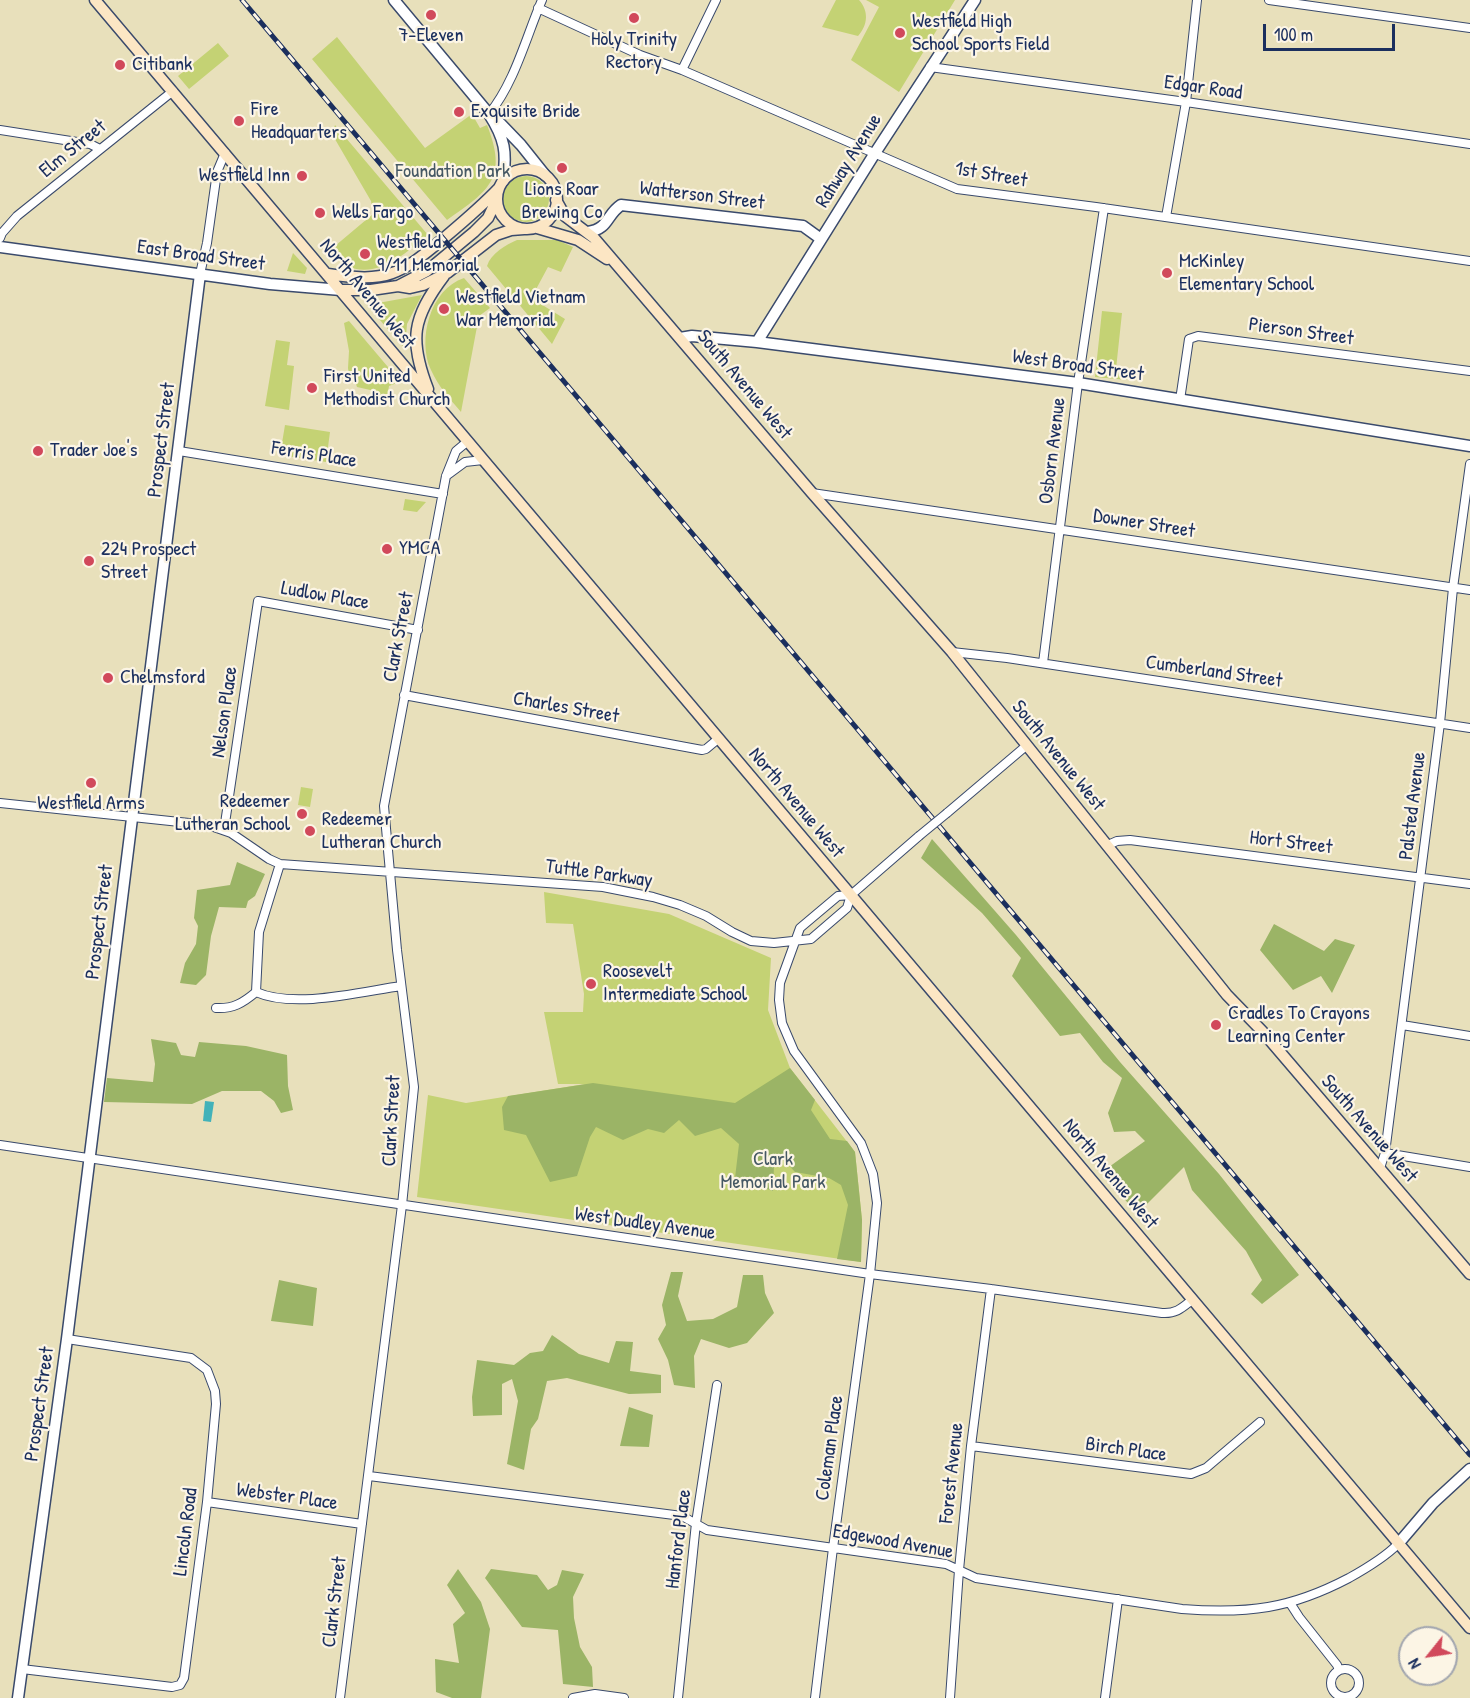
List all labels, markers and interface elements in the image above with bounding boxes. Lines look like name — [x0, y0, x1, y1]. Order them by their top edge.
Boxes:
marker: 7-Eleven — [424, 8, 438, 22]
place label: Westfield High School Sports Field — [912, 10, 1049, 57]
marker: Holy Trinity Rectory — [627, 11, 641, 25]
scale bar — [1266, 12, 1398, 50]
text: 100 m — [1274, 22, 1313, 47]
place label: 7-Eleven — [398, 24, 464, 48]
marker: Westfield High School Sports Field — [893, 26, 907, 40]
place label: Holy Trinity Rectory — [591, 28, 677, 75]
place label: Citibank — [132, 53, 192, 77]
marker: Citibank — [113, 58, 127, 72]
street label: Edgar Road — [1162, 71, 1244, 105]
place label: Fire Headquarters — [251, 98, 347, 145]
place label: Exquisite Bride — [471, 100, 580, 124]
marker: Exquisite Bride — [452, 105, 466, 119]
street label: Rahway Avenue — [811, 110, 887, 212]
marker: Fire Headquarters — [232, 114, 246, 128]
street label: Elm Street — [35, 115, 111, 183]
street label: 1st Street — [953, 157, 1029, 193]
park label: Foundation Park — [396, 160, 510, 184]
marker: Lions Roar Brewing Co — [555, 161, 569, 175]
place label: Westfield Inn — [199, 164, 290, 188]
marker: Westfield Inn — [295, 169, 309, 183]
street label: Watterson Street — [638, 176, 766, 216]
place label: Lions Roar Brewing Co — [521, 178, 603, 225]
place label: Wells Fargo — [332, 201, 413, 225]
marker: Wells Fargo — [313, 206, 327, 220]
place label: Westfield 9/11 Memorial — [377, 231, 479, 278]
street label: North Avenue West — [314, 234, 420, 354]
street label: East Broad Street — [136, 235, 266, 277]
marker: Westfield 9/11 Memorial — [358, 247, 372, 261]
place label: McKinley Elementary School — [1179, 250, 1314, 297]
marker: McKinley Elementary School — [1160, 266, 1174, 280]
place label: Westfield Vietnam War Memorial — [456, 286, 586, 333]
marker: Westfield Vietnam War Memorial — [437, 302, 451, 316]
street label: Pierson Street — [1247, 313, 1355, 351]
street label: South Avenue West — [691, 325, 797, 445]
street label: West Broad Street — [1011, 345, 1145, 387]
place label: First United Methodist Church — [324, 365, 450, 412]
street label: Prospect Street — [143, 381, 181, 499]
marker: First United Methodist Church — [305, 381, 319, 395]
street label: Osborn Avenue — [1035, 396, 1071, 506]
street label: Ferris Place — [270, 436, 358, 474]
place label: Trader Joe's — [50, 439, 137, 463]
marker: Trader Joe's — [31, 444, 45, 458]
street label: Downer Street — [1091, 504, 1197, 544]
place label: YMCA — [399, 537, 440, 561]
place label: 224 Prospect Street — [101, 538, 196, 585]
marker: YMCA — [380, 542, 394, 556]
marker: 224 Prospect Street — [82, 554, 96, 568]
street label: Ludlow Place — [279, 576, 371, 616]
street label: Clark Street — [379, 590, 419, 684]
street label: Cumberland Street — [1144, 651, 1284, 693]
street label: Nelson Place — [207, 665, 243, 759]
place label: Chelmsford — [120, 666, 205, 690]
marker: Chelmsford — [101, 671, 115, 685]
street label: Charles Street — [511, 687, 621, 729]
street label: South Avenue West — [1006, 696, 1110, 816]
street label: North Avenue West — [743, 743, 849, 863]
street label: Palsted Avenue — [1394, 751, 1432, 861]
marker: Westfield Arms — [84, 776, 98, 790]
place label: Redeemer Lutheran School — [175, 790, 290, 837]
place label: Westfield Arms — [37, 792, 145, 816]
marker: Redeemer Lutheran School — [295, 807, 309, 821]
place label: Redeemer Lutheran Church — [322, 808, 441, 855]
marker: Redeemer Lutheran Church — [303, 824, 317, 838]
street label: Hort Street — [1248, 826, 1334, 860]
street label: Tuttle Parkway — [544, 855, 654, 893]
street label: Prospect Street — [81, 863, 119, 981]
place label: Roosevelt Intermediate School — [603, 960, 747, 1007]
marker: Roosevelt Intermediate School — [584, 977, 598, 991]
place label: Cradles To Crayons Learning Center — [1228, 1002, 1370, 1049]
marker: Cradles To Crayons Learning Center — [1209, 1018, 1223, 1032]
street label: South Avenue West — [1316, 1070, 1422, 1188]
street label: Clark Street — [378, 1075, 406, 1167]
street label: North Avenue West — [1057, 1114, 1163, 1234]
park label: Clark Memorial Park — [721, 1148, 825, 1195]
street label: West Dudley Avenue — [573, 1202, 717, 1246]
street label: Prospect Street — [20, 1345, 60, 1463]
street label: Coleman Place — [811, 1394, 849, 1502]
street label: Forest Avenue — [935, 1421, 969, 1525]
street label: Birch Place — [1084, 1432, 1168, 1468]
street label: Webster Place — [235, 1478, 339, 1516]
street label: Lincoln Road — [169, 1487, 203, 1577]
street label: Hanford Place — [661, 1488, 697, 1590]
street label: Edgewood Avenue — [831, 1520, 955, 1564]
street label: Clark Street — [318, 1555, 352, 1649]
north arrow — [1398, 1626, 1458, 1686]
text: N — [1402, 1655, 1426, 1673]

